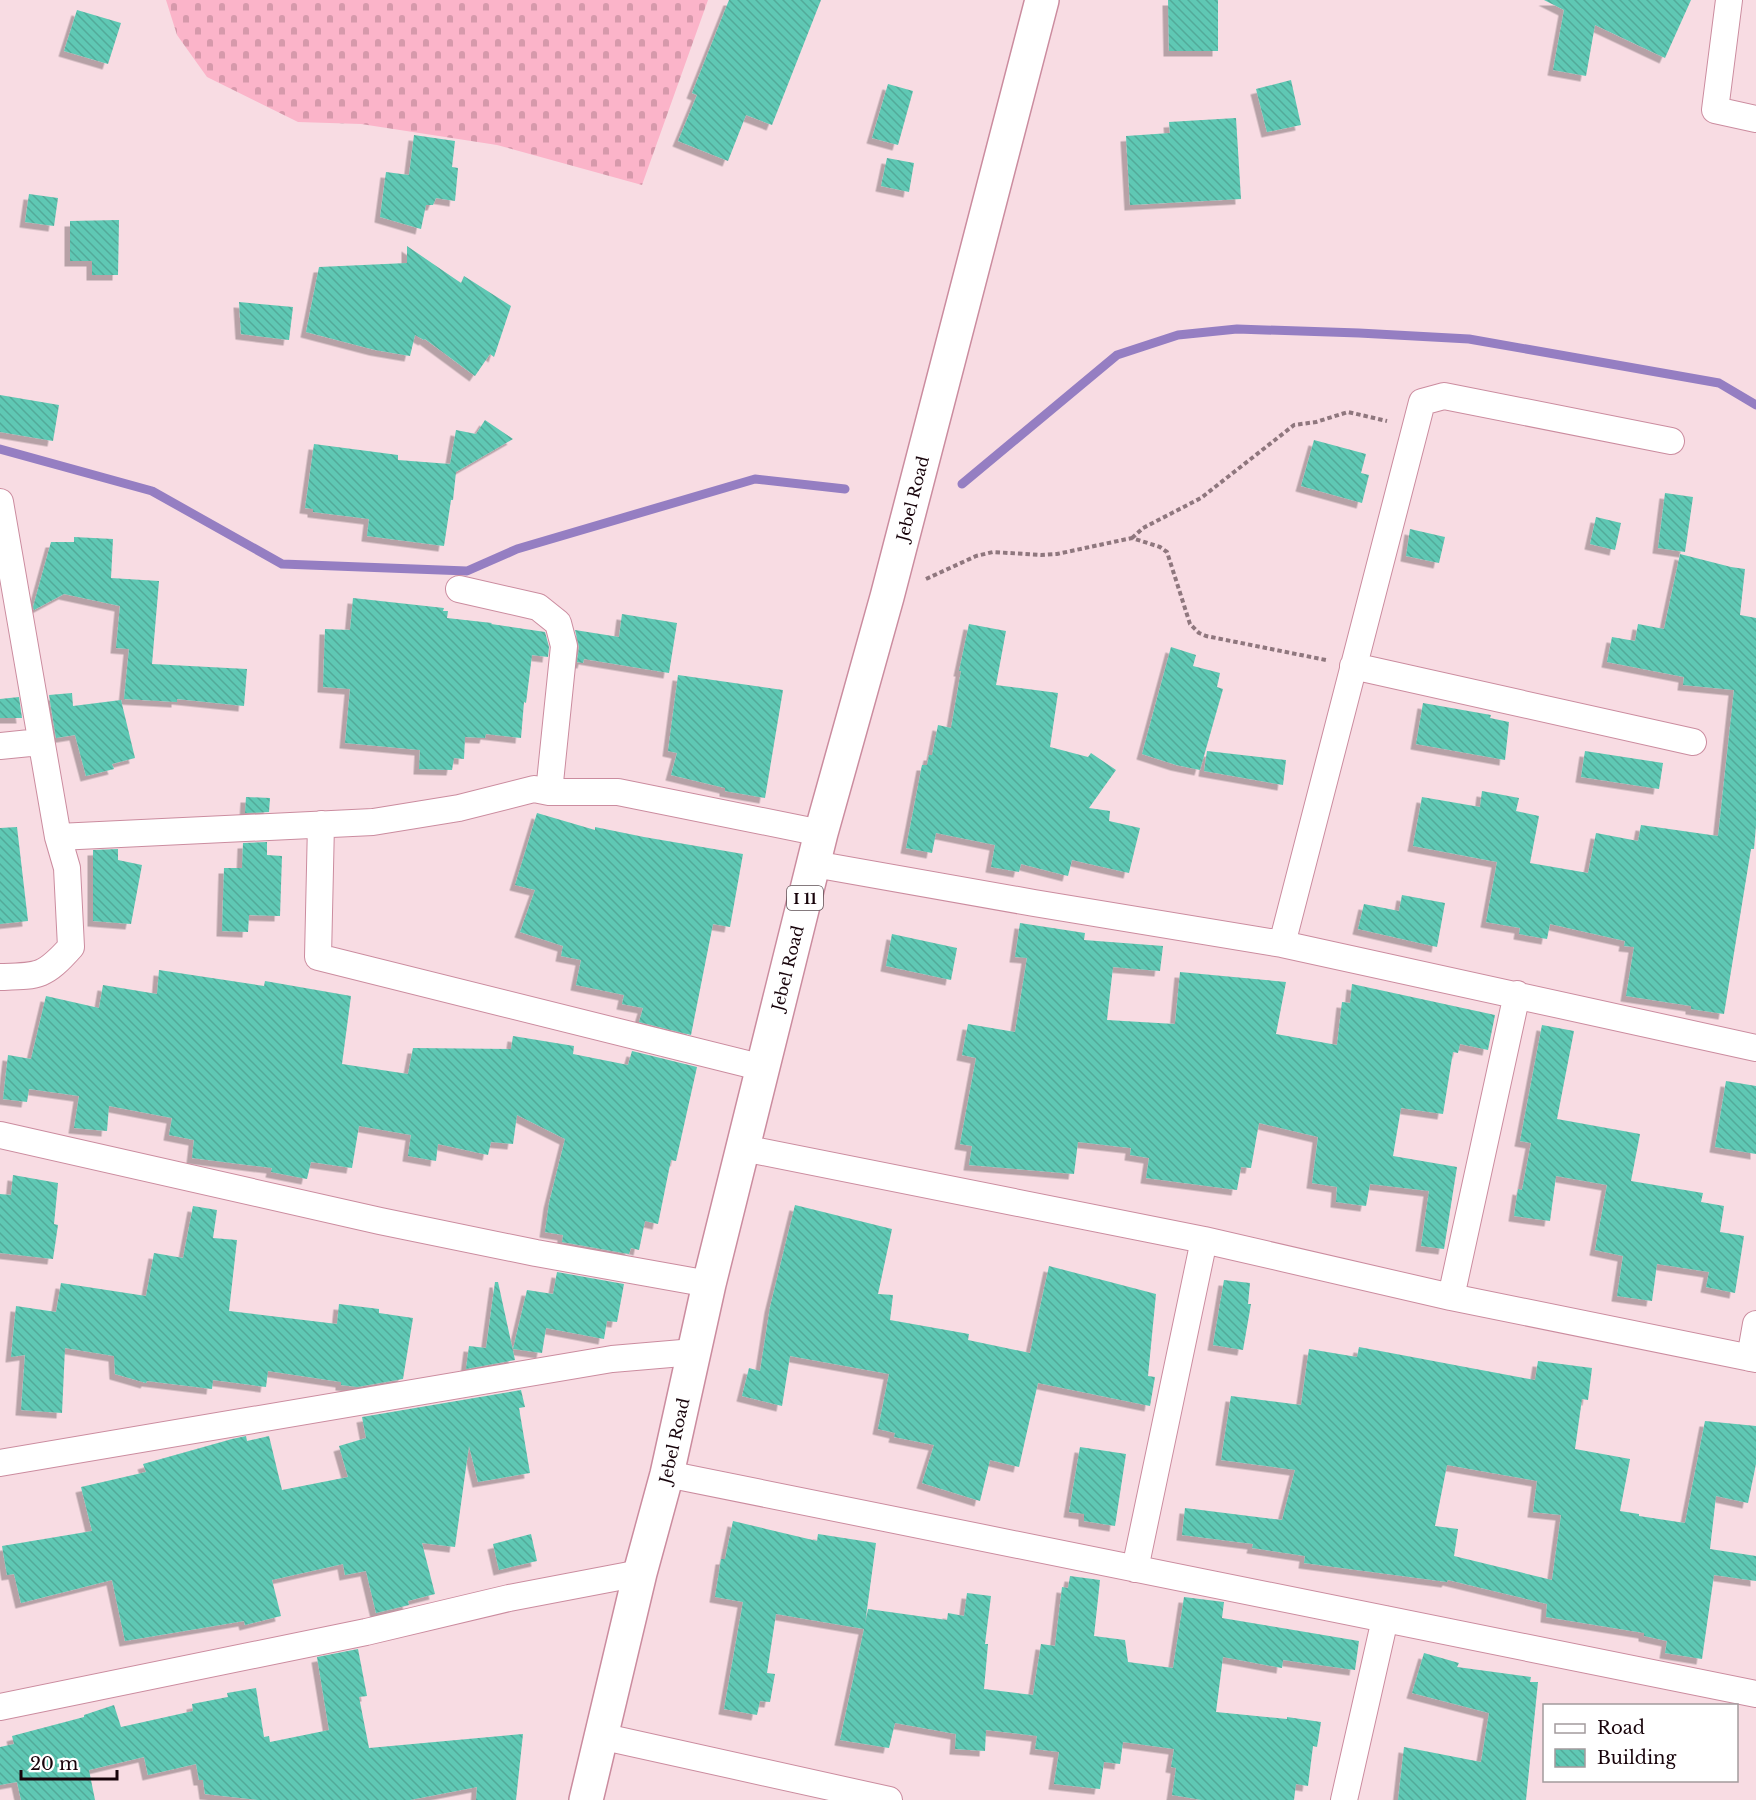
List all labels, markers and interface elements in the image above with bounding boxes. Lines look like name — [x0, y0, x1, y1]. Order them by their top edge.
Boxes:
street label: Jebel Road — [891, 454, 933, 545]
road number: I 11 — [787, 886, 823, 910]
street label: Jebel Road — [767, 923, 808, 1015]
street label: Jebel Road — [654, 1396, 694, 1488]
legend — [1543, 1704, 1738, 1782]
text: Road — [1597, 1717, 1645, 1739]
scale bar — [21, 1743, 117, 1781]
text: Building — [1597, 1747, 1676, 1769]
text: 20 m — [30, 1753, 78, 1775]

